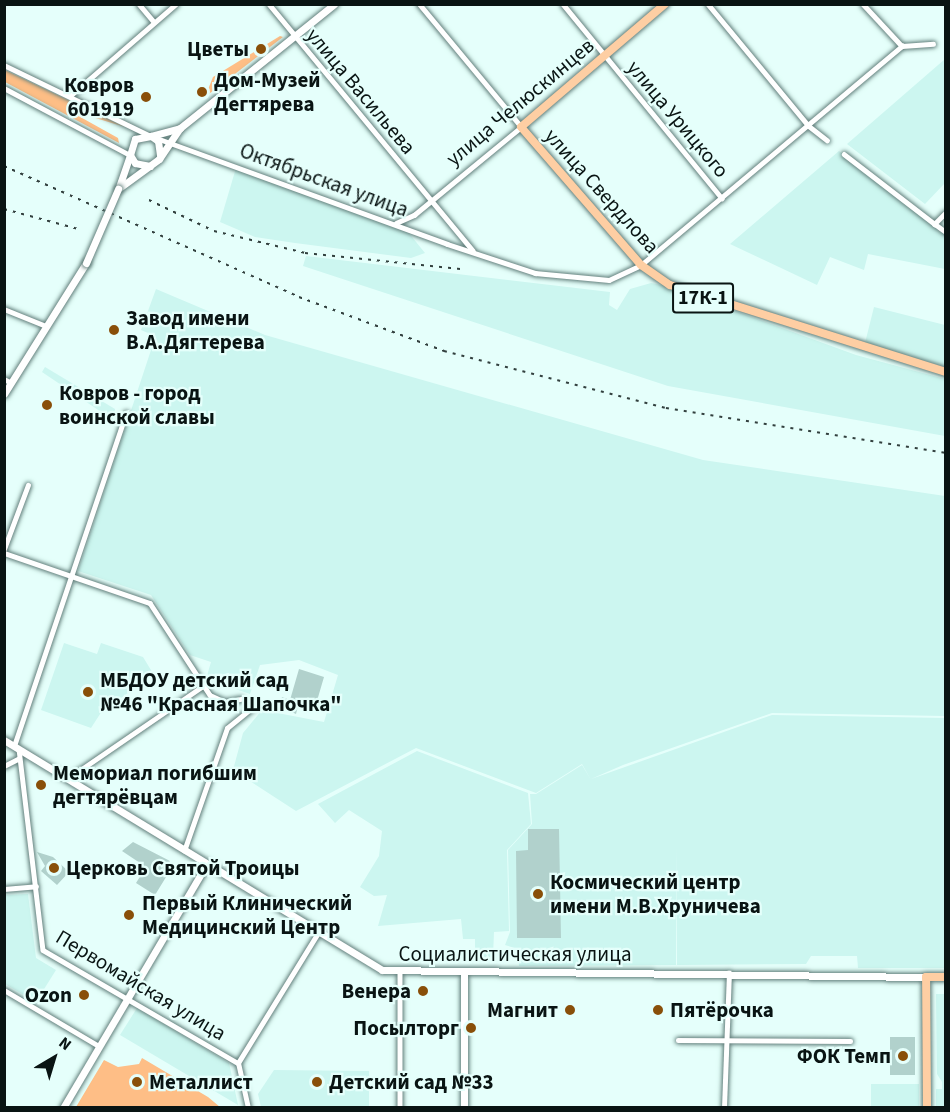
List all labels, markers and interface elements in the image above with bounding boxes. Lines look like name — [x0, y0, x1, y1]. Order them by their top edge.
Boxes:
street label: улица Васильева — [301, 23, 421, 159]
street label: улица Челюскинцев — [441, 33, 599, 171]
place label: Цветы — [187, 36, 249, 62]
marker: Цветы — [254, 42, 268, 56]
street label: улица Урицкого — [622, 55, 734, 183]
place label: Дом-Музей Дегтярева — [214, 67, 321, 117]
place label: Ковров 601919 — [64, 72, 134, 122]
marker: Дом-Музей Дегтярева — [195, 85, 209, 99]
marker: Ковров 601919 — [139, 90, 153, 104]
street label: улица Свердлова — [539, 123, 665, 259]
street label: Октябрьская улица — [236, 138, 412, 222]
road number: 17К-1 — [672, 281, 734, 315]
place label: Завод имени В.А.Дягтерева — [126, 305, 265, 355]
marker: Завод имени В.А.Дягтерева — [107, 323, 121, 337]
place label: Ковров - город воинской славы — [59, 380, 215, 430]
marker: Ковров - город воинской славы — [40, 398, 54, 412]
place label: МБДОУ детский сад №46 "Красная Шапочка" — [100, 667, 342, 717]
marker: МБДОУ детский сад №46 "Красная Шапочка" — [81, 685, 95, 699]
place label: Мемориал погибшим дегтярёвцам — [53, 760, 257, 810]
marker: Мемориал погибшим дегтярёвцам — [34, 778, 48, 792]
place label: Церковь Святой Троицы — [66, 855, 299, 881]
marker: Церковь Святой Троицы — [47, 861, 61, 875]
place label: Космический центр имени М.В.Хруничева — [550, 869, 761, 919]
marker: Космический центр имени М.В.Хруничева — [531, 887, 545, 901]
place label: Первый Клинический Медицинский Центр — [142, 890, 352, 940]
marker: Первый Клинический Медицинский Центр — [120, 906, 138, 924]
street label: Первомайская улица — [51, 924, 231, 1046]
street label: Социалистическая улица — [398, 941, 632, 967]
place label: Венера — [341, 978, 411, 1004]
place label: Ozon — [25, 982, 72, 1008]
marker: Венера — [416, 984, 430, 998]
marker: Ozon — [77, 988, 91, 1002]
place label: Магнит — [487, 997, 558, 1023]
place label: Пятёрочка — [670, 997, 774, 1023]
marker: Магнит — [563, 1003, 577, 1017]
marker: Пятёрочка — [651, 1003, 665, 1017]
place label: Посылторг — [353, 1015, 459, 1041]
marker: Посылторг — [464, 1021, 478, 1035]
north arrow — [24, 1028, 84, 1088]
text: N — [54, 1032, 76, 1056]
place label: ФОК Темп — [797, 1043, 891, 1069]
marker: ФОК Темп — [896, 1049, 910, 1063]
place label: Металлист — [149, 1069, 253, 1095]
place label: Детский сад №33 — [329, 1069, 494, 1095]
marker: Металлист — [130, 1075, 144, 1089]
marker: Детский сад №33 — [310, 1075, 324, 1089]

